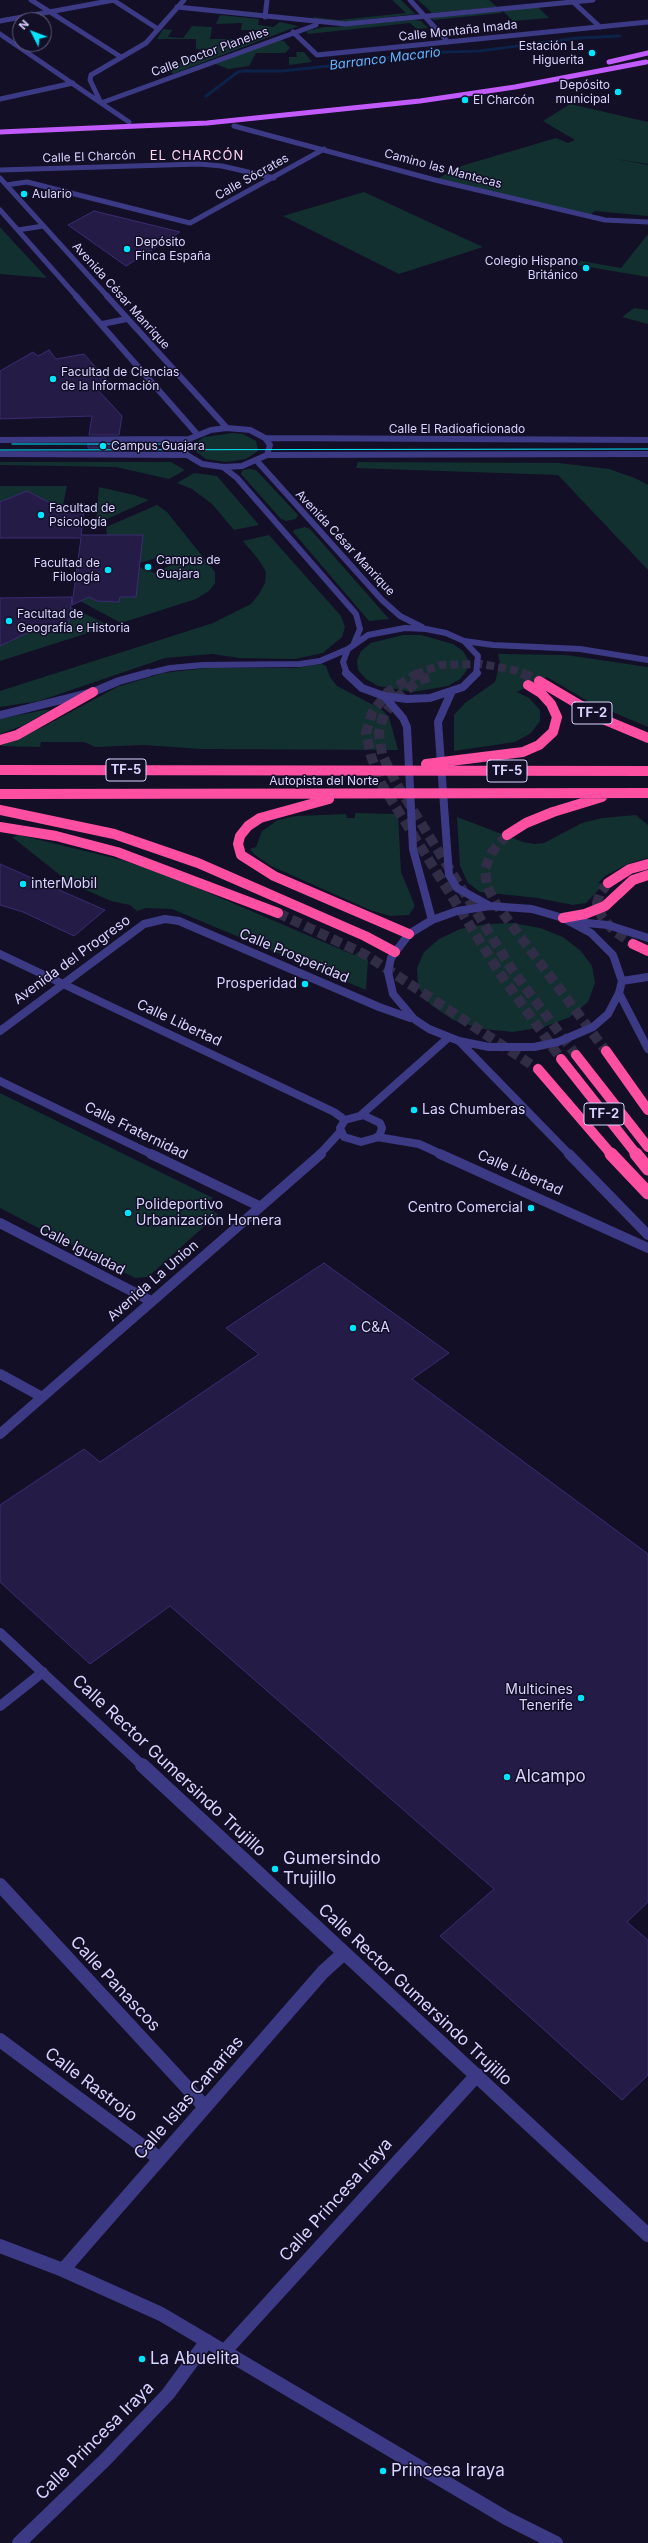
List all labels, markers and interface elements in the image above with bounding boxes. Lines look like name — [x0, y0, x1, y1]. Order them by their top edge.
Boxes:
north arrow — [12, 12, 52, 52]
text: N — [16, 17, 32, 32]
street label: Calle Montaña Imada — [398, 18, 518, 44]
street label: Calle Doctor Planelles — [149, 24, 271, 80]
place label: Estación La Higuerita — [519, 39, 584, 67]
water label: Barranco Macario — [328, 44, 442, 74]
marker: Estación La Higuerita — [587, 48, 597, 58]
place label: Depósito municipal — [556, 78, 610, 106]
marker: Depósito municipal — [613, 87, 623, 97]
place label: El Charcón — [473, 93, 535, 107]
marker: El Charcón — [460, 95, 470, 105]
street label: Camino las Mantecas — [382, 146, 504, 192]
street label: Calle El Charcón — [42, 148, 136, 166]
district label: EL CHARCÓN — [150, 148, 244, 164]
street label: Calle Sócrates — [213, 151, 291, 203]
place label: Aulario — [32, 187, 72, 201]
marker: Aulario — [19, 189, 29, 199]
place label: Depósito Finca España — [135, 235, 211, 263]
street label: Avenida César Manrique — [69, 240, 173, 352]
marker: Depósito Finca España — [122, 244, 132, 254]
place label: Colegio Hispano Británico — [485, 254, 578, 282]
marker: Colegio Hispano Británico — [581, 263, 591, 273]
place label: Facultad de Ciencias de la Información — [61, 365, 179, 393]
marker: Facultad de Ciencias de la Información — [48, 374, 58, 384]
street label: Calle El Radioaficionado — [389, 422, 525, 436]
place label: Campus Guajara — [111, 439, 205, 453]
marker: Campus Guajara — [98, 441, 108, 451]
street label: Avenida César Manrique — [292, 487, 398, 599]
place label: Facultad de Psicología — [49, 501, 115, 529]
marker: Facultad de Psicología — [36, 510, 46, 520]
place label: Campus de Guajara — [156, 553, 221, 581]
place label: Facultad de Filología — [34, 556, 100, 584]
marker: Campus de Guajara — [143, 562, 153, 572]
marker: Facultad de Filología — [103, 565, 113, 575]
place label: Facultad de Geografía e Historia — [17, 607, 130, 635]
marker: Facultad de Geografía e Historia — [4, 616, 14, 626]
road number: TF-2 — [572, 702, 612, 724]
road number: TF-5 — [106, 759, 146, 781]
road number: TF-5 — [487, 760, 527, 782]
street label: Autopista del Norte — [269, 774, 379, 788]
place label: interMobil — [31, 876, 97, 892]
marker: interMobil — [18, 879, 28, 889]
street label: Avenida del Progreso — [10, 912, 134, 1008]
street label: Calle Prosperidad — [237, 925, 351, 987]
place label: Prosperidad — [217, 976, 297, 992]
marker: Prosperidad — [300, 979, 310, 989]
street label: Calle Libertad — [134, 996, 224, 1050]
street label: Calle Fraternidad — [82, 1099, 190, 1163]
place label: Las Chumberas — [422, 1102, 525, 1118]
road number: TF-2 — [584, 1103, 624, 1125]
marker: Las Chumberas — [409, 1105, 419, 1115]
street label: Calle Libertad — [475, 1147, 565, 1199]
place label: Polideportivo Urbanización Hornera — [136, 1197, 282, 1230]
place label: Centro Comercial — [408, 1200, 523, 1216]
marker: Centro Comercial — [526, 1203, 536, 1213]
marker: Polideportivo Urbanización Hornera — [123, 1208, 133, 1218]
street label: Calle Igualdad — [36, 1221, 128, 1279]
street label: Avenida La Union — [104, 1237, 202, 1325]
place label: C&A — [361, 1320, 390, 1336]
marker: C&A — [348, 1323, 358, 1333]
street label: Calle Rector Gumersindo Trujillo — [68, 1671, 270, 1861]
place label: Multicines Tenerife — [505, 1682, 573, 1714]
marker: Multicines Tenerife — [576, 1693, 586, 1703]
place label: Alcampo — [515, 1767, 586, 1787]
marker: Alcampo — [502, 1772, 512, 1782]
place label: Gumersindo Trujillo — [283, 1849, 381, 1889]
marker: Gumersindo Trujillo — [270, 1864, 280, 1874]
street label: Calle Rector Gumersindo Trujillo — [314, 1900, 516, 2090]
street label: Calle Panascos — [66, 1932, 164, 2036]
street label: Calle Islas Canarias — [130, 2032, 248, 2164]
street label: Calle Rastrojo — [41, 2044, 141, 2126]
street label: Calle Princesa Iraya — [275, 2134, 397, 2266]
place label: La Abuelita — [150, 2349, 239, 2369]
marker: La Abuelita — [137, 2354, 147, 2364]
street label: Calle Princesa Iraya — [32, 2378, 158, 2504]
place label: Princesa Iraya — [391, 2461, 505, 2481]
marker: Princesa Iraya — [378, 2466, 388, 2476]

